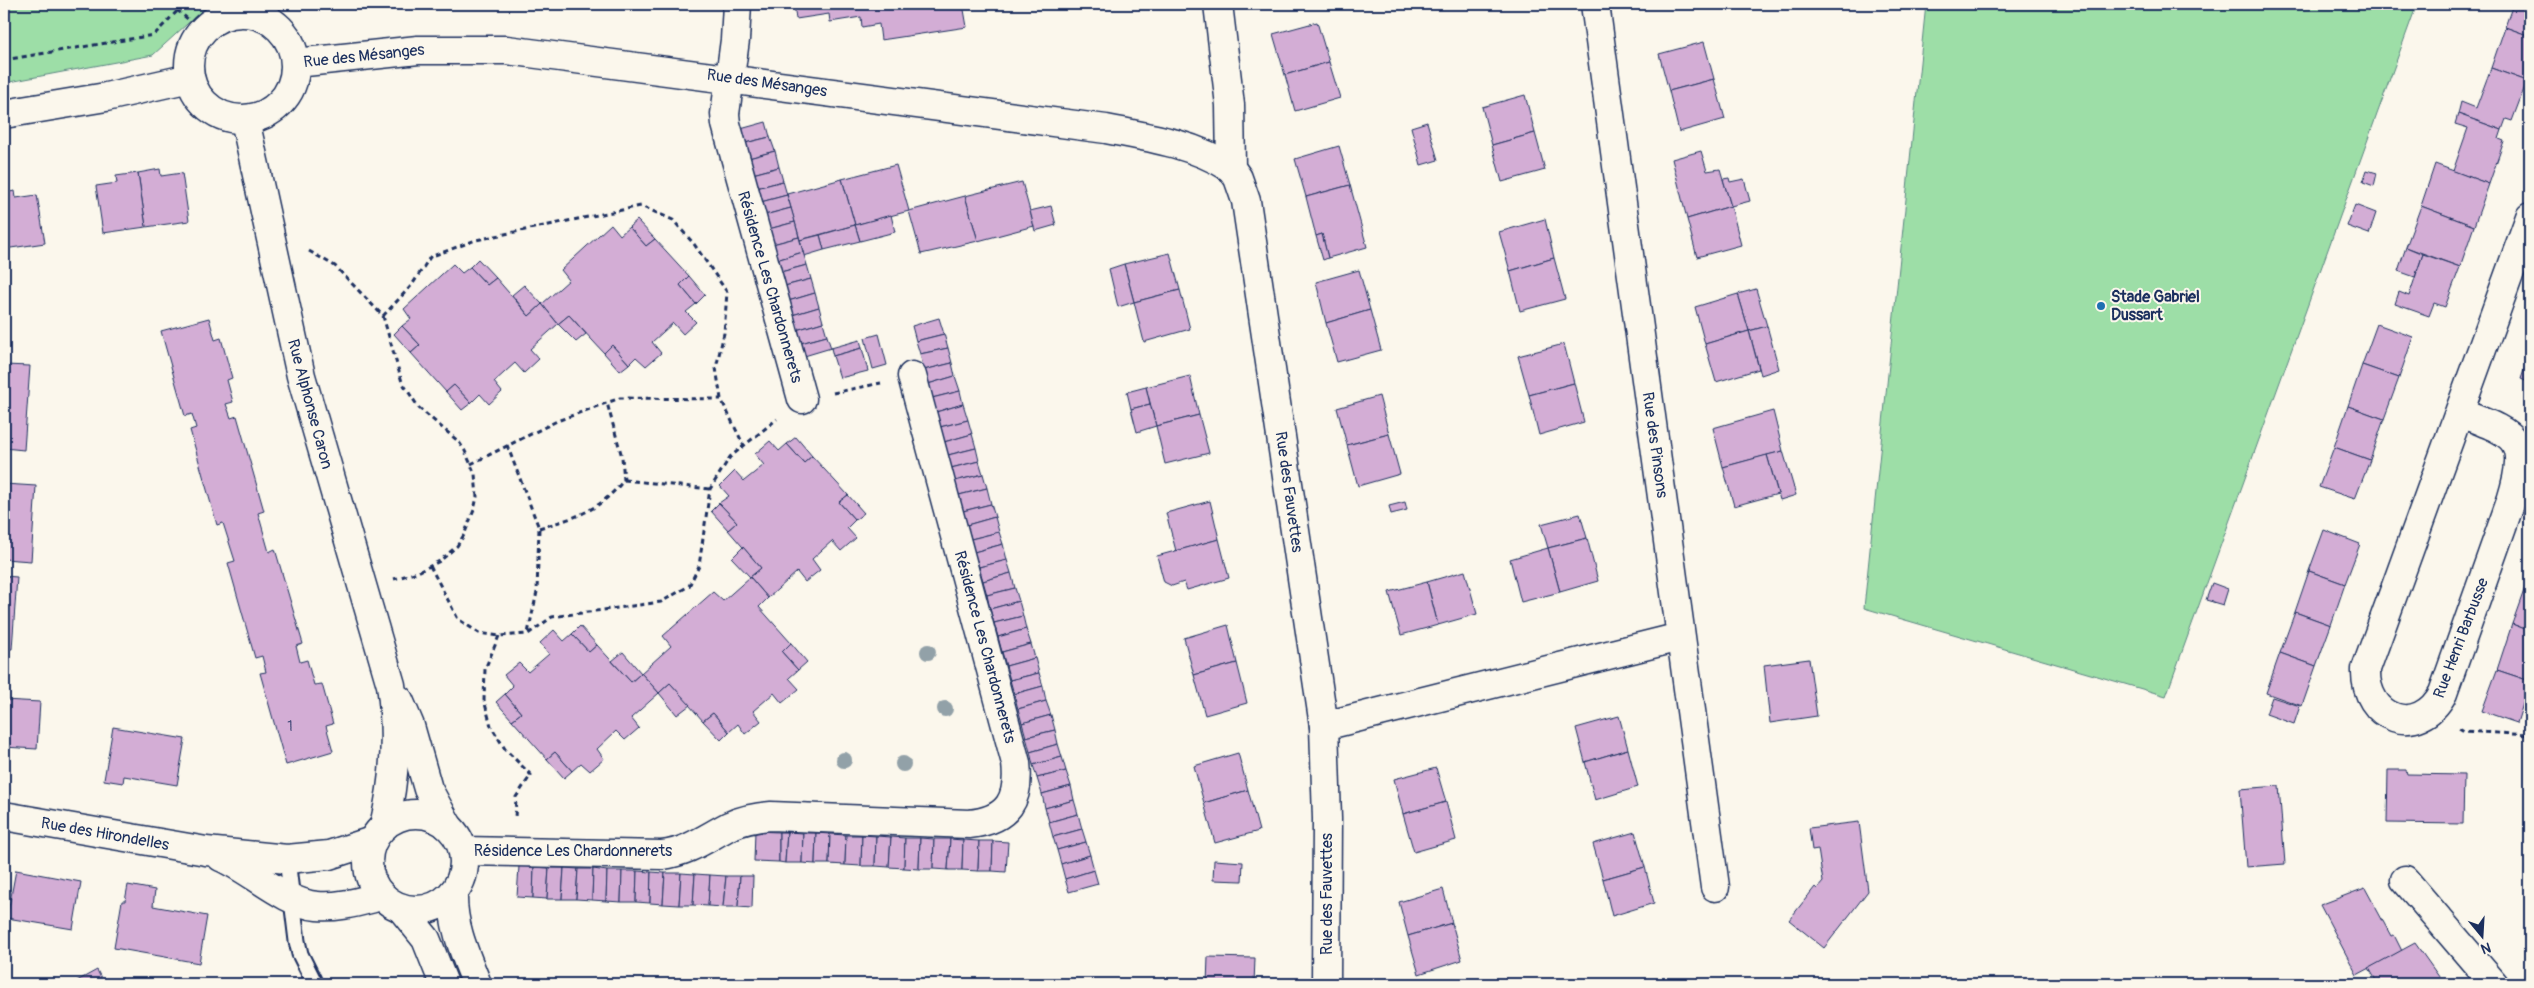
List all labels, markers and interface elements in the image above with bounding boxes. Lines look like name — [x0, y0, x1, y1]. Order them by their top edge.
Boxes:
street label: Rue des Mésanges — [303, 40, 425, 72]
street label: Rue des Mésanges — [705, 65, 829, 101]
street label: Résidence Les Chardonnerets — [733, 189, 807, 385]
place label: Stade Gabriel Dussart — [2111, 287, 2200, 325]
marker: Stade Gabriel Dussart — [2095, 300, 2107, 312]
street label: Rue Alphonse Caron — [283, 337, 337, 471]
street label: Rue des Pinsons — [1638, 391, 1672, 499]
street label: Rue des Fauvettes — [1271, 430, 1307, 554]
street label: Résidence Les Chardonnerets — [950, 549, 1020, 745]
street label: Rue Henri Barbusse — [2429, 575, 2493, 701]
house number: 1 — [287, 718, 293, 735]
street label: Rue des Hirondelles — [39, 813, 171, 855]
street label: Rue des Fauvettes — [1317, 833, 1337, 955]
street label: Résidence Les Chardonnerets — [474, 841, 672, 861]
north arrow — [2456, 910, 2506, 960]
text: N — [2479, 938, 2493, 957]

